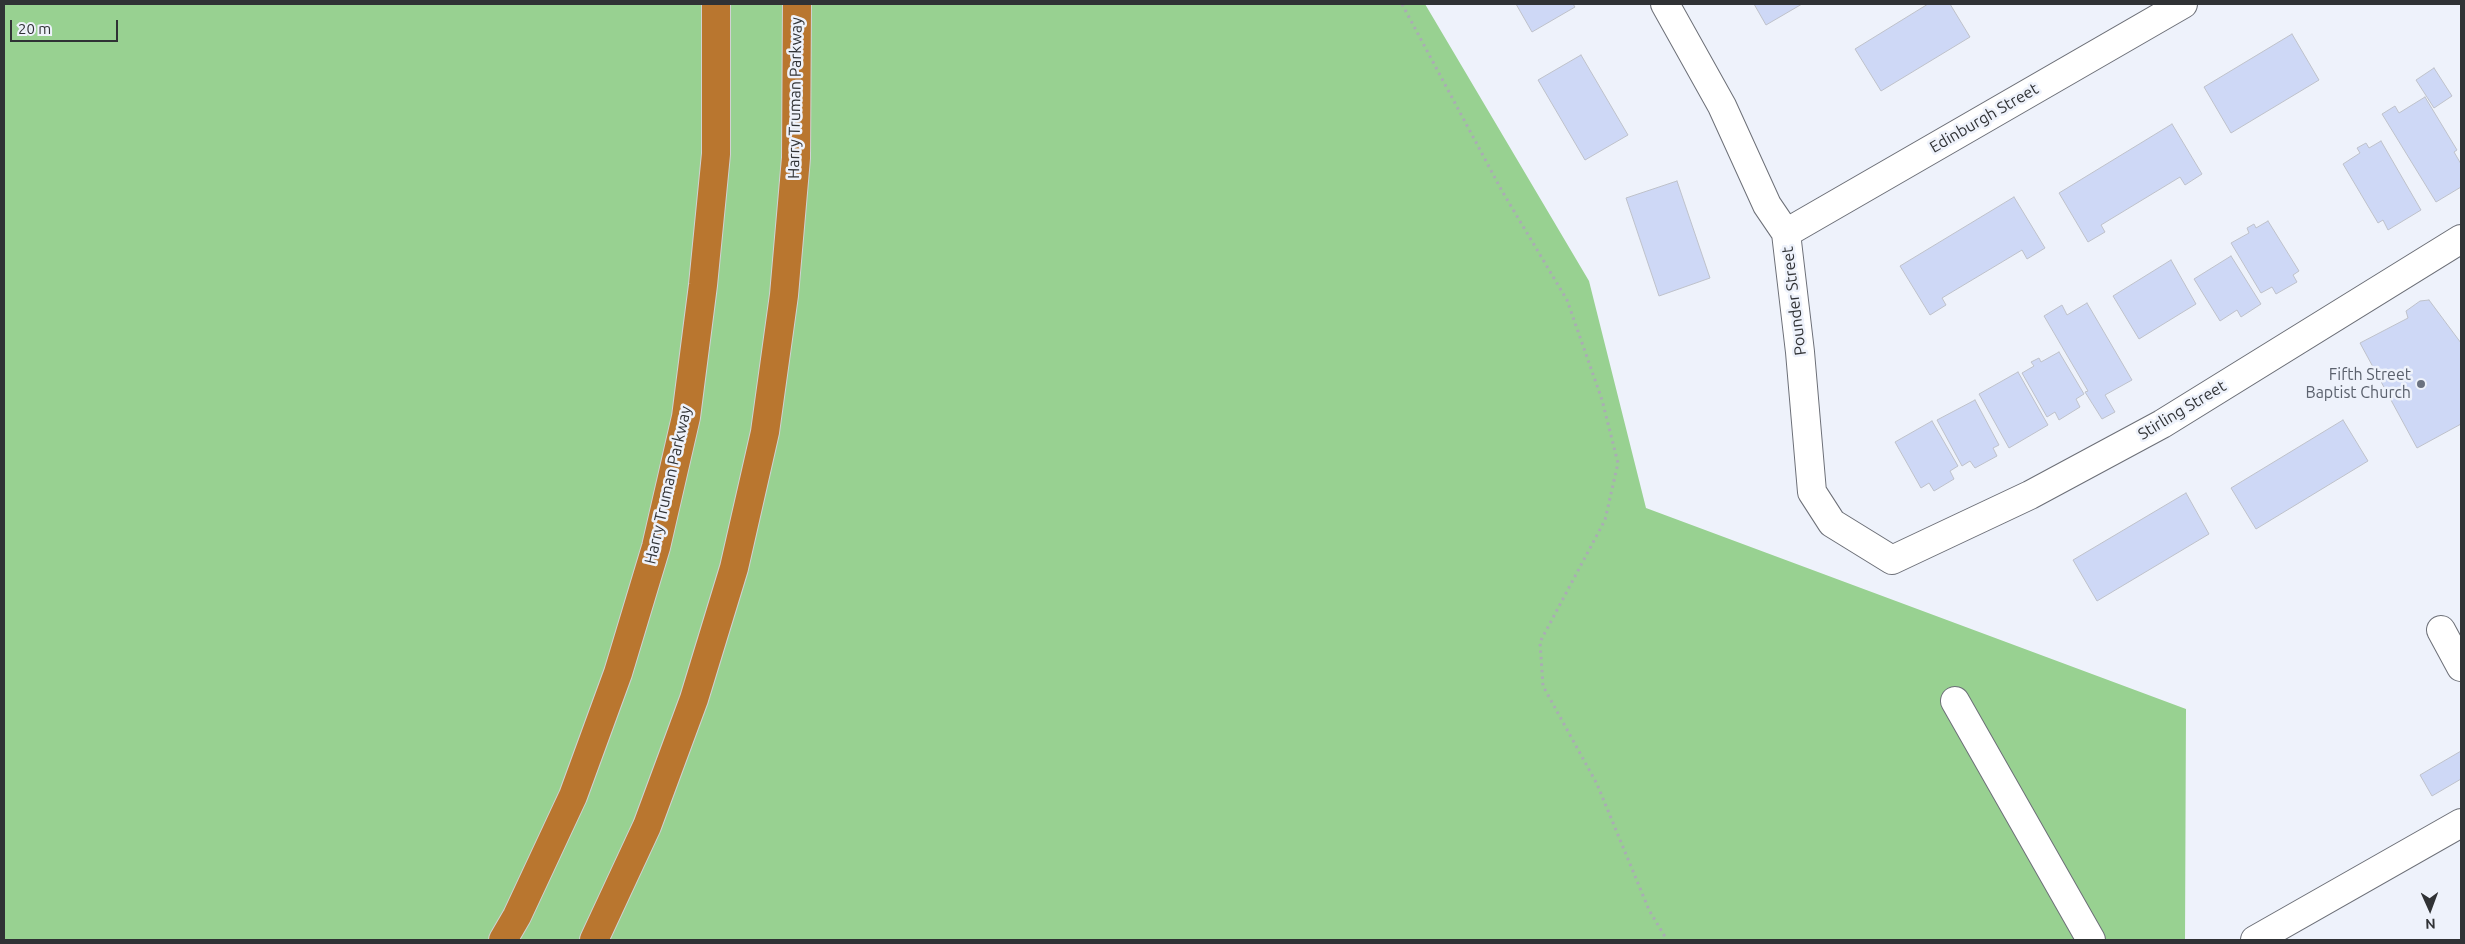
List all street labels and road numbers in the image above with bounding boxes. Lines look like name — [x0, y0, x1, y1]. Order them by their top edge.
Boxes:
street label: Harry Truman Parkway — [784, 17, 806, 179]
street label: Edinburgh Street — [1926, 79, 2042, 157]
street label: Pounder Street — [1778, 245, 1810, 357]
street label: Stirling Street — [2134, 376, 2230, 444]
street label: Harry Truman Parkway — [640, 404, 696, 566]

